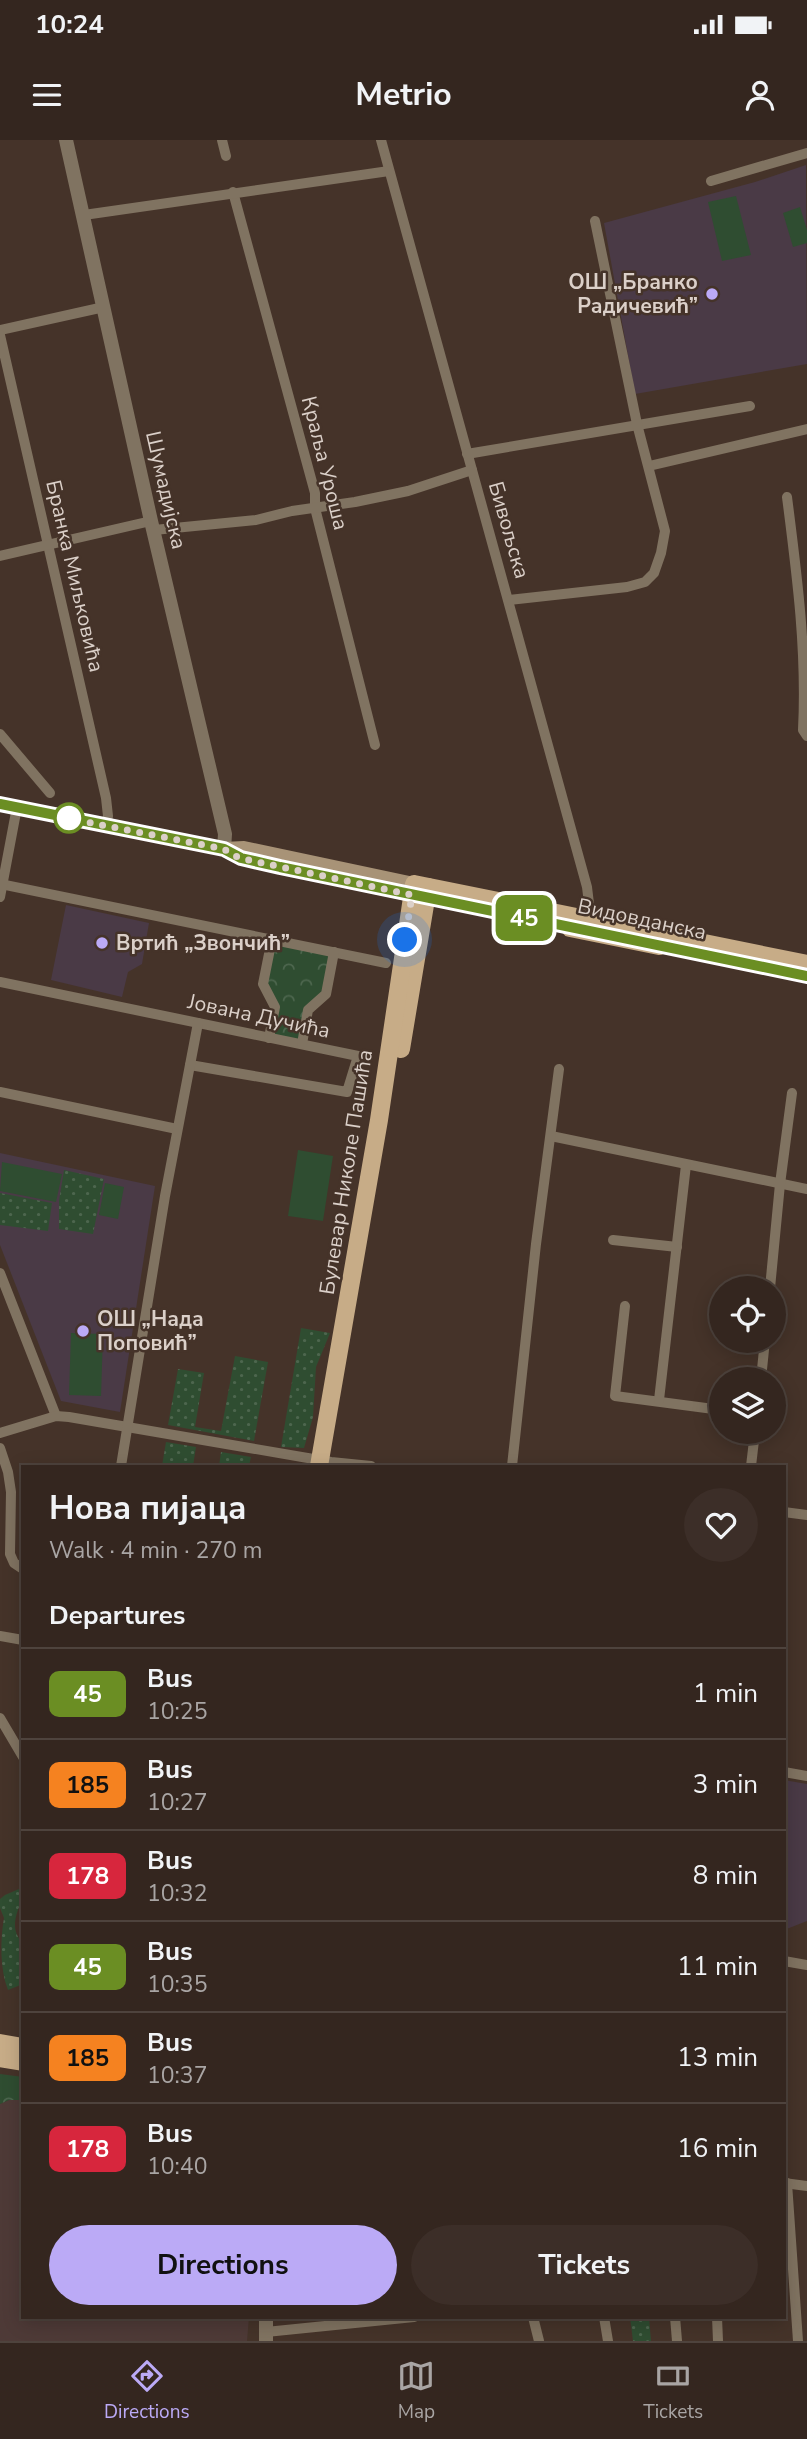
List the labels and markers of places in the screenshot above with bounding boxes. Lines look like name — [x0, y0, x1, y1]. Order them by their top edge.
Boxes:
place label: ОШ „Бранко Радичевић” — [568, 268, 698, 320]
marker: ОШ „Бранко Радичевић” — [704, 286, 720, 302]
unlabelled marker — [54, 803, 84, 833]
place label: Вртић „Звончић” — [116, 929, 290, 957]
marker: Вртић „Звончић” — [94, 935, 110, 951]
place label: ОШ „Нада Поповић” — [97, 1305, 204, 1357]
marker: ОШ „Нада Поповић” — [75, 1323, 91, 1339]

